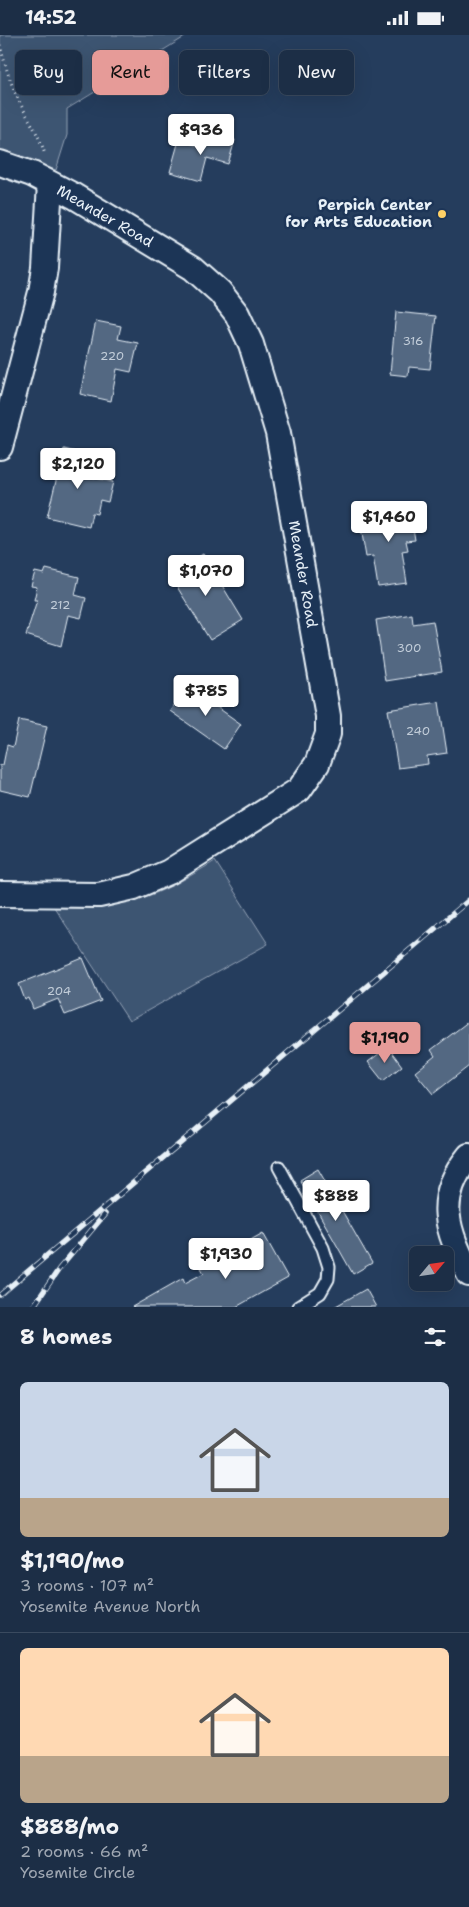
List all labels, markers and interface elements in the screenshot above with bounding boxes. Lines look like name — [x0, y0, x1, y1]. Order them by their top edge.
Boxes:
text: 14:52 — [25, 5, 76, 30]
chip: Buy — [15, 50, 82, 95]
chip: Rent — [92, 50, 169, 95]
chip: Filters — [179, 50, 269, 95]
chip: New — [279, 50, 354, 95]
pin: $936 — [171, 113, 231, 156]
text: $936 — [179, 119, 223, 140]
street label: Meander Road — [53, 180, 157, 252]
place label: Perpich Center for Arts Education — [285, 195, 432, 232]
marker: Perpich Center for Arts Education — [436, 208, 448, 220]
house number: 316 — [403, 333, 423, 349]
house number: 220 — [100, 348, 124, 364]
pin: $2,120 — [37, 447, 119, 490]
text: $2,120 — [51, 453, 105, 474]
pin: $1,460 — [348, 501, 430, 543]
text: $1,460 — [362, 506, 416, 527]
street label: Meander Road — [284, 519, 322, 630]
pin: $1,070 — [165, 555, 247, 597]
text: $1,070 — [179, 560, 233, 581]
house number: 212 — [50, 597, 70, 613]
house number: 300 — [397, 640, 421, 656]
pin: $785 — [176, 675, 236, 717]
text: $785 — [185, 680, 227, 701]
house number: 240 — [406, 723, 430, 739]
house number: 204 — [47, 983, 71, 999]
pin: $1,190 — [344, 1021, 426, 1064]
text: $1,190 — [360, 1027, 410, 1048]
pin: $888 — [306, 1179, 366, 1222]
text: $888 — [314, 1185, 358, 1206]
pin: $1,930 — [185, 1237, 267, 1280]
text: $1,930 — [200, 1243, 252, 1264]
north arrow — [409, 1246, 454, 1291]
map controls — [409, 1246, 454, 1291]
text: 8 homes — [20, 1323, 112, 1351]
icon: filters — [421, 1323, 449, 1351]
icon: home — [190, 1415, 280, 1505]
text: $1,190/mo — [20, 1547, 124, 1575]
text: 3 rooms · 107 m² — [20, 1575, 154, 1596]
text: Yosemite Avenue North — [20, 1596, 200, 1617]
icon: home — [190, 1680, 280, 1770]
text: $888/mo — [20, 1813, 119, 1841]
text: 2 rooms · 66 m² — [20, 1841, 148, 1862]
text: Yosemite Circle — [20, 1862, 135, 1883]

